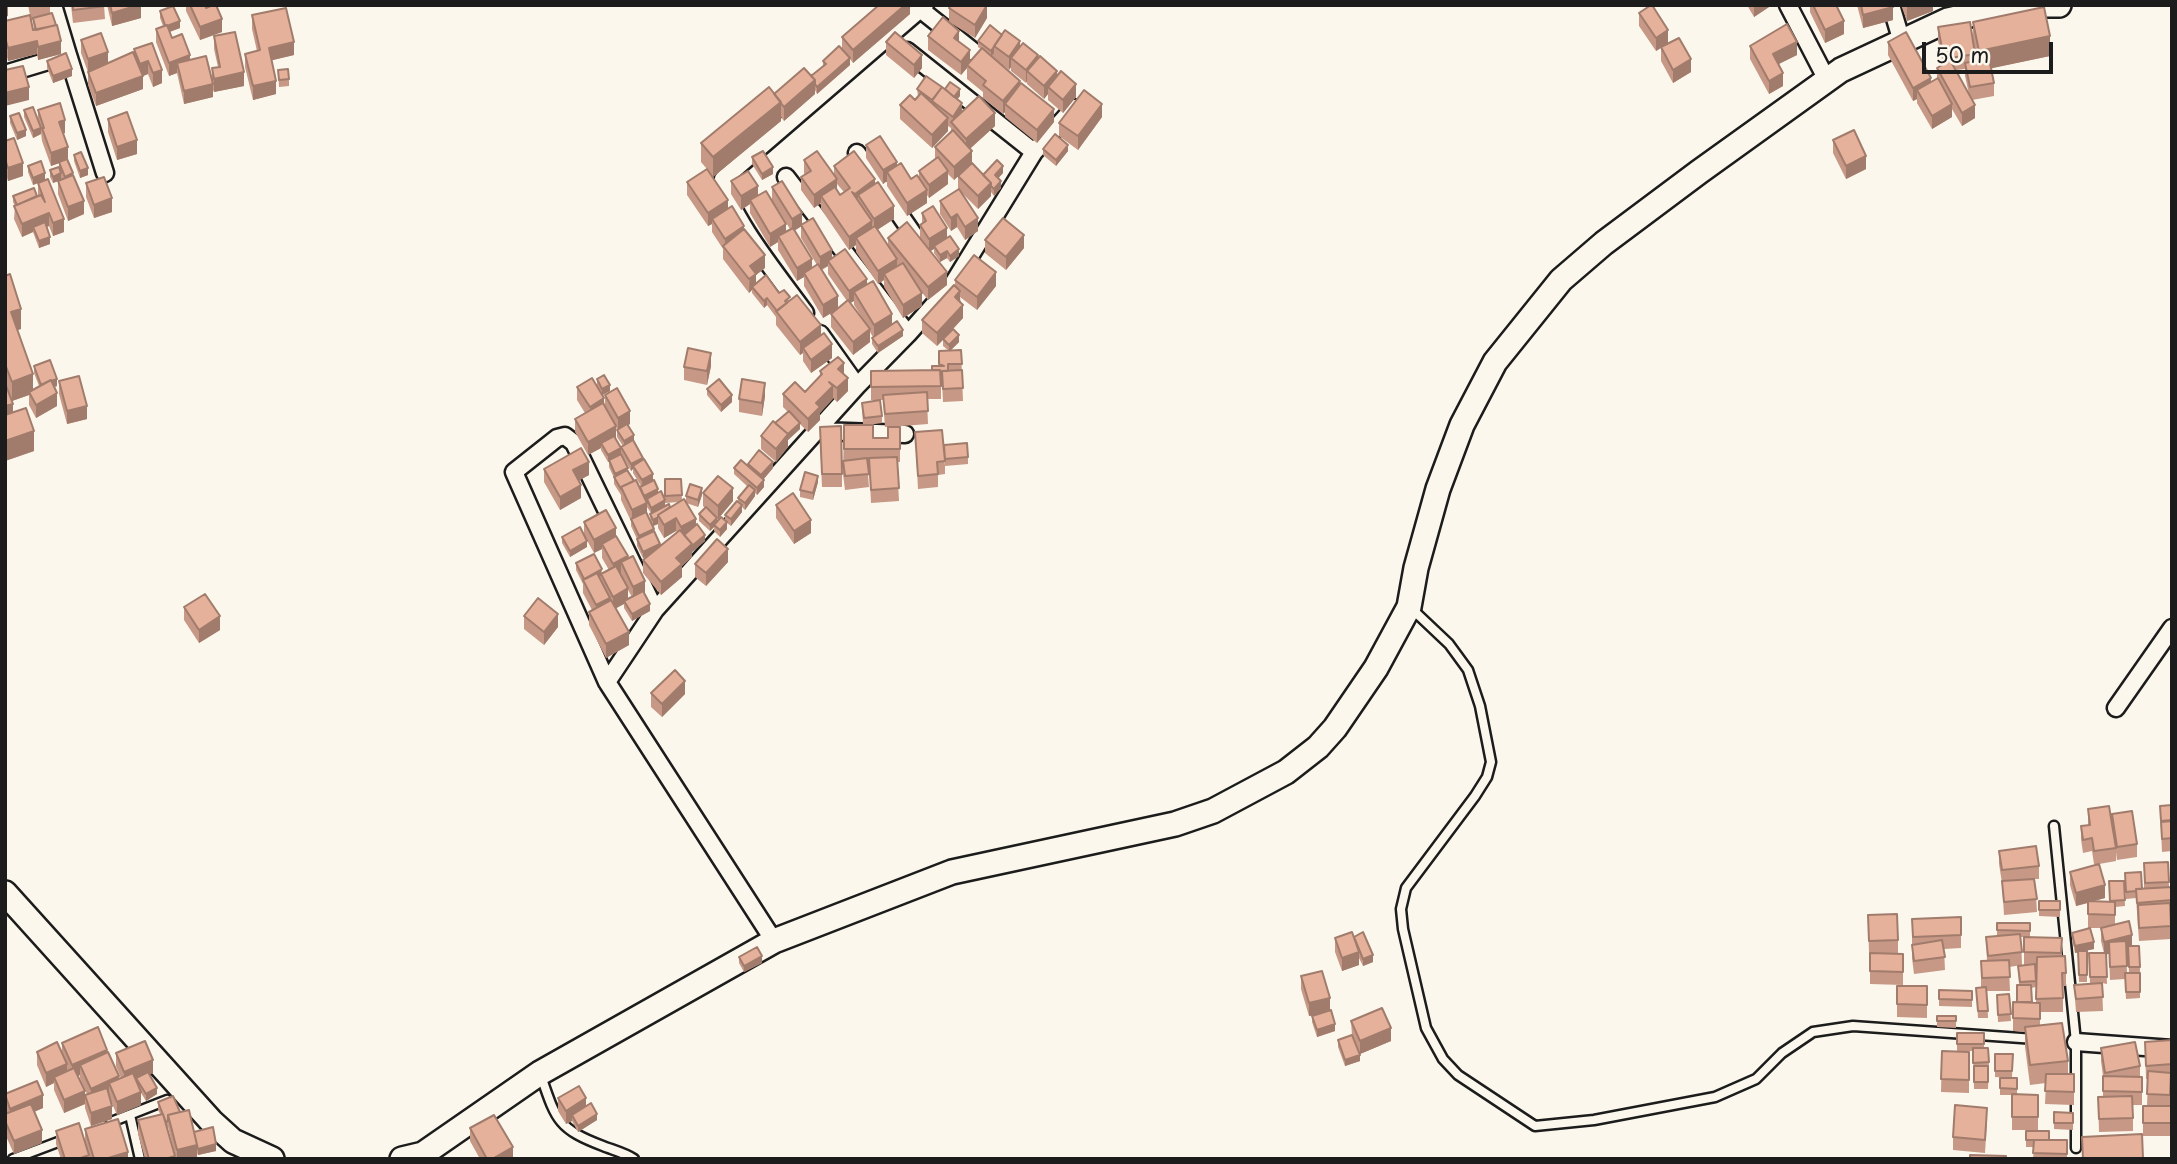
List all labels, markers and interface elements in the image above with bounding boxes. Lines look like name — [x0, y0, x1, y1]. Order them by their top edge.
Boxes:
scale bar — [1925, 28, 2056, 72]
text: 50 m — [1935, 38, 1989, 70]

